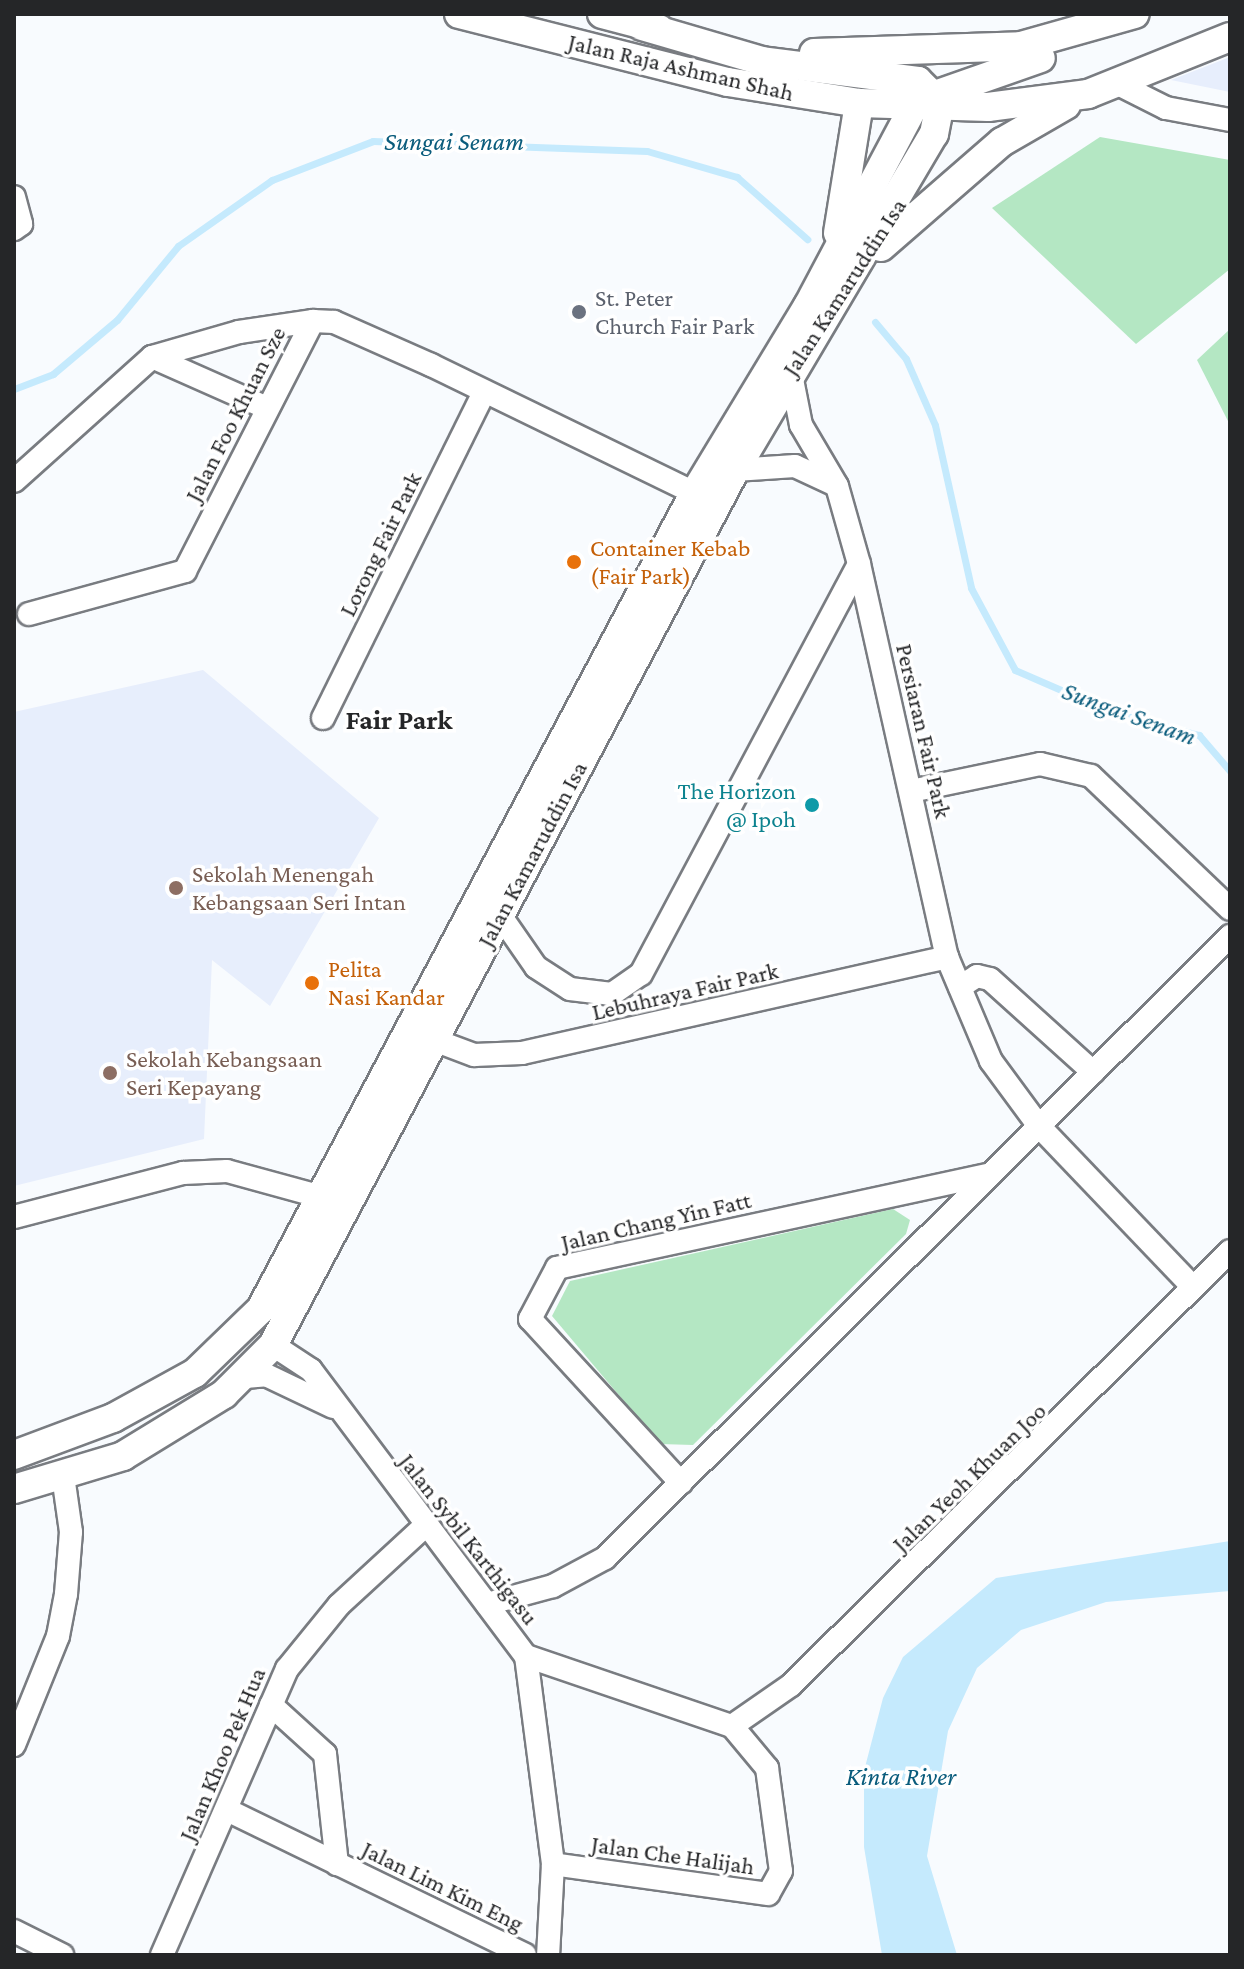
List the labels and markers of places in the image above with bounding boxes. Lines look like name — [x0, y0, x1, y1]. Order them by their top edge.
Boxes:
place label: St. Peter Church Fair Park — [595, 284, 754, 340]
marker: St. Peter Church Fair Park — [570, 303, 588, 321]
place label: Container Kebab (Fair Park) — [590, 534, 750, 590]
marker: Container Kebab (Fair Park) — [565, 553, 583, 571]
place label: The Horizon @ Ipoh — [678, 777, 796, 833]
marker: The Horizon @ Ipoh — [803, 796, 821, 814]
place label: Sekolah Menengah Kebangsaan Seri Intan — [192, 860, 406, 916]
marker: Sekolah Menengah Kebangsaan Seri Intan — [167, 879, 185, 897]
place label: Pelita Nasi Kandar — [328, 955, 445, 1011]
marker: Pelita Nasi Kandar — [303, 974, 321, 992]
place label: Sekolah Kebangsaan Seri Kepayang — [126, 1045, 322, 1101]
marker: Sekolah Kebangsaan Seri Kepayang — [101, 1064, 119, 1082]

